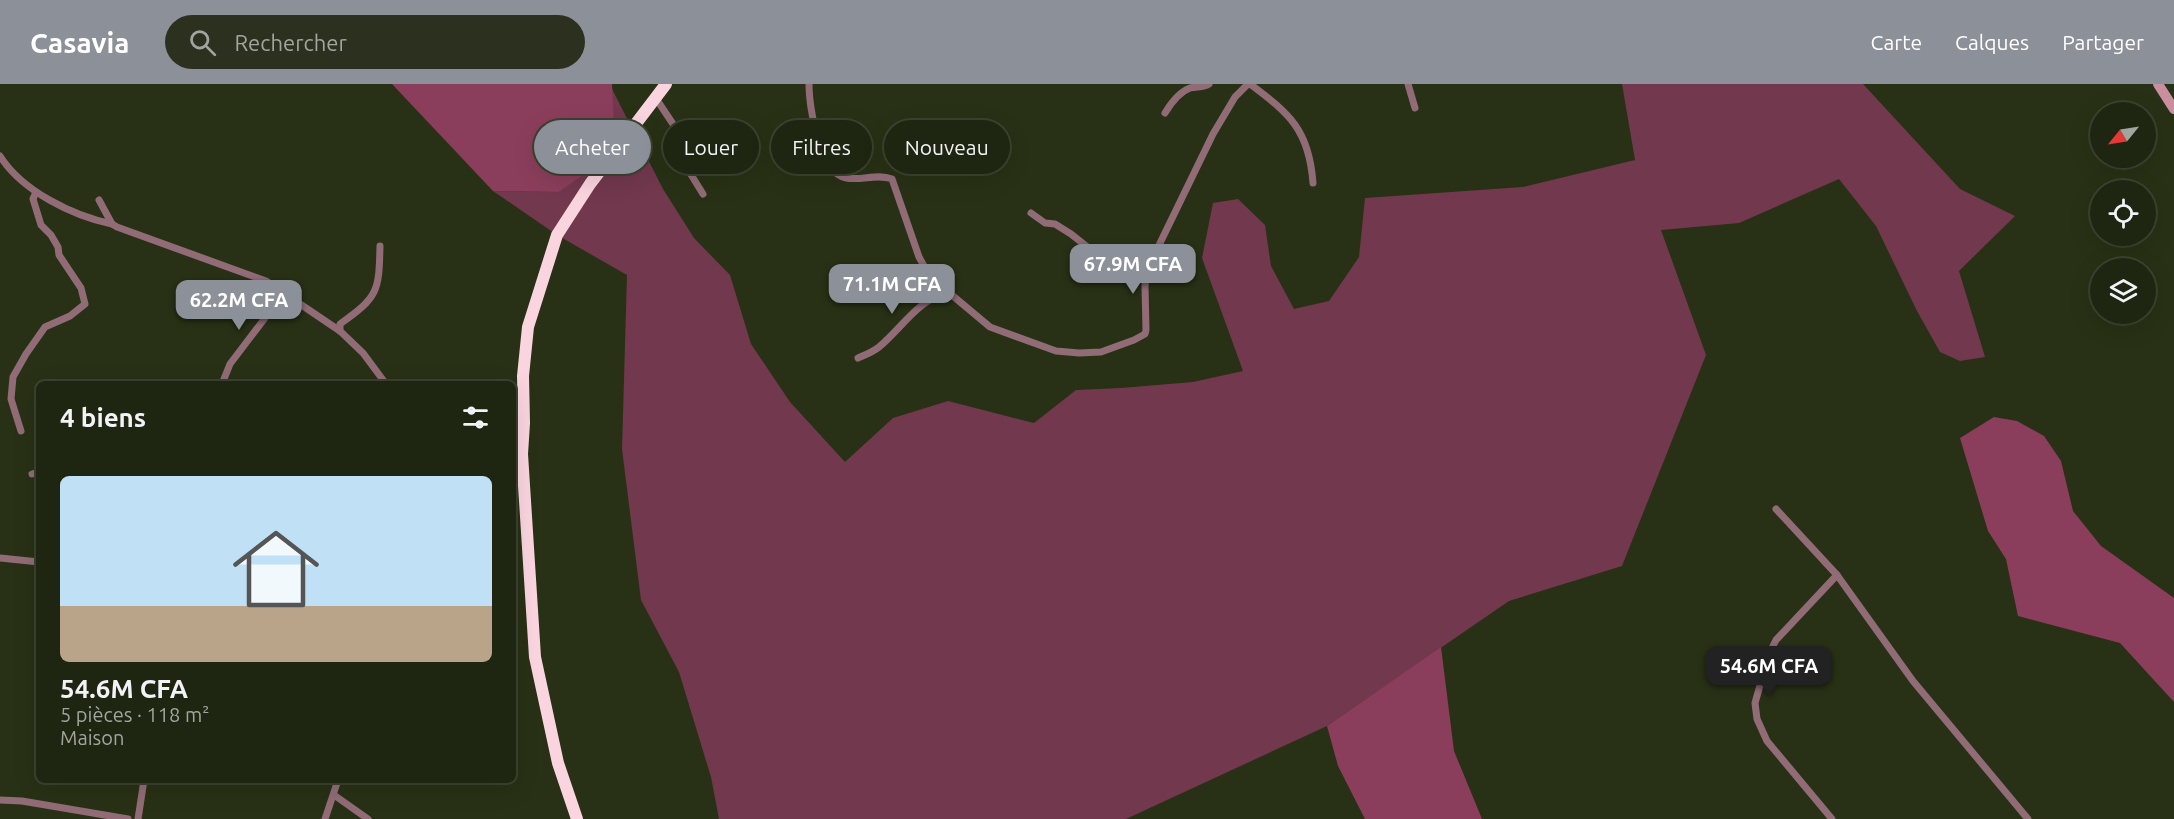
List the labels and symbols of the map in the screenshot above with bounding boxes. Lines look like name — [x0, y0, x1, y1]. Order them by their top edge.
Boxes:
north arrow — [2090, 102, 2156, 168]
pin: 67.9M CFA — [1064, 244, 1202, 295]
pin: 71.1M CFA — [823, 264, 961, 315]
pin: 62.2M CFA — [170, 280, 308, 331]
pin: 54.6M CFA — [1700, 646, 1838, 697]

